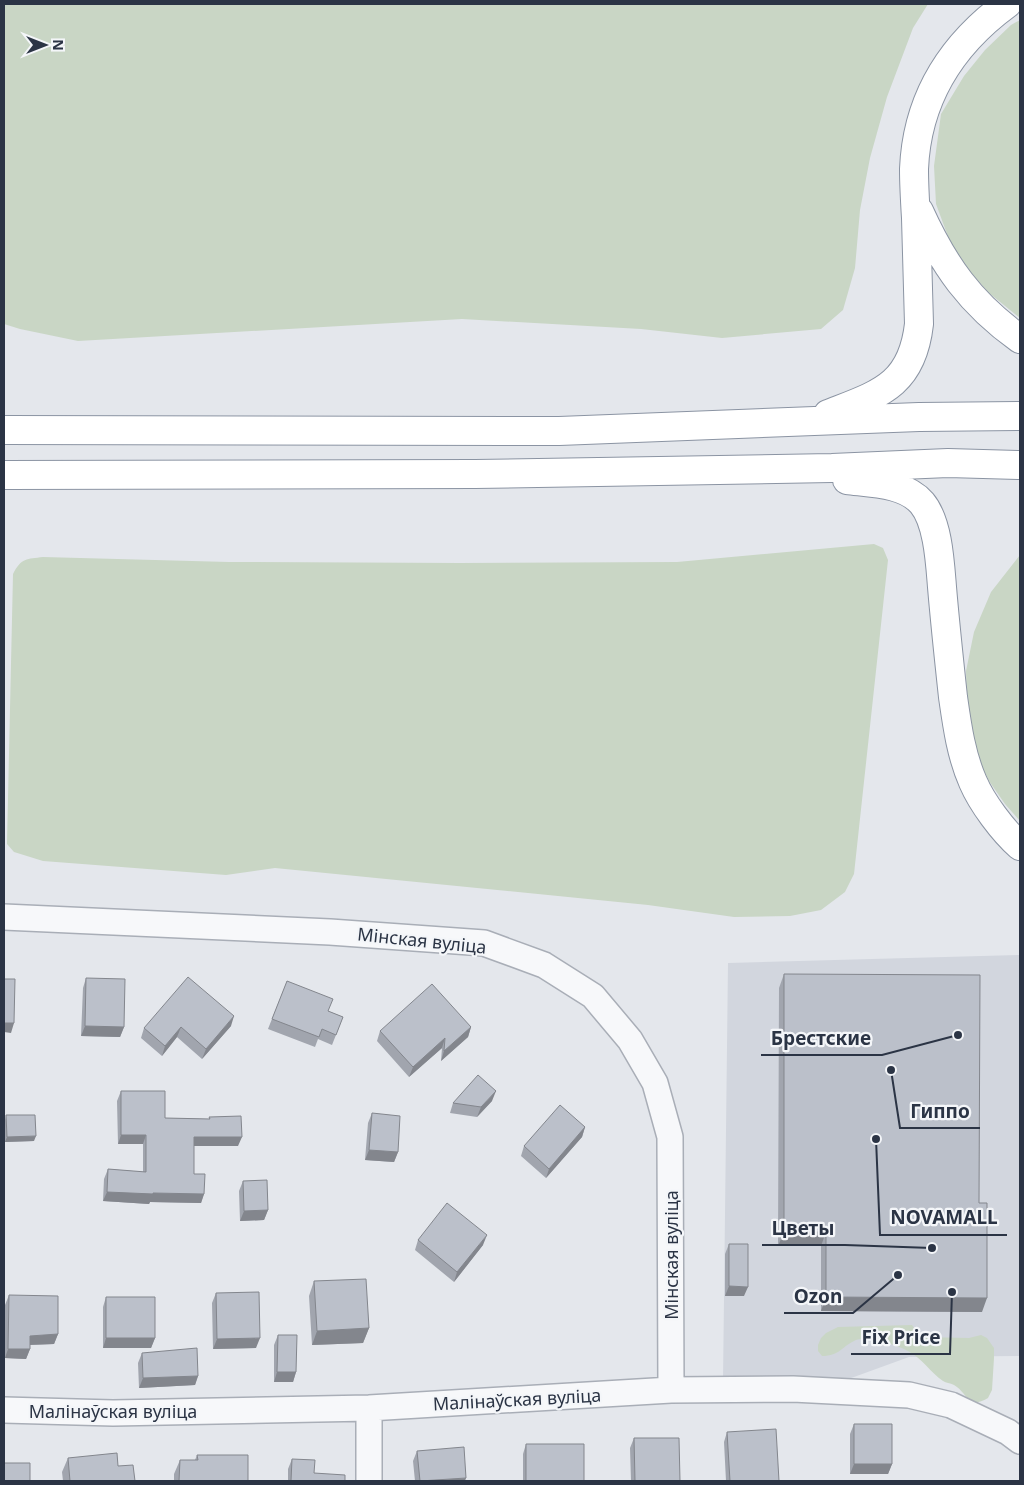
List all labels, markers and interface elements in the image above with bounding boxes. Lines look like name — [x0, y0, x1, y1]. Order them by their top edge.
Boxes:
north arrow — [20, 20, 70, 70]
text: N — [49, 39, 68, 51]
street label: Мінская вуліца — [356, 921, 488, 959]
callout: Брестские — [761, 1021, 882, 1055]
text: Брестские — [771, 1025, 871, 1051]
callout: Гиппо — [900, 1094, 980, 1128]
text: Гиппо — [910, 1098, 970, 1124]
street label: Мінская вуліца — [659, 1190, 683, 1320]
callout: NOVAMALL — [880, 1201, 1007, 1235]
text: NOVAMALL — [890, 1204, 998, 1230]
callout: Цветы — [762, 1211, 845, 1245]
text: Цветы — [772, 1215, 834, 1241]
callout: Ozon — [784, 1279, 853, 1313]
text: Ozon — [794, 1283, 842, 1309]
callout: Fix Price — [851, 1320, 950, 1354]
text: Fix Price — [861, 1324, 941, 1350]
street label: Малінаўская вуліца — [432, 1383, 602, 1415]
street label: Малінаўская вуліца — [29, 1399, 197, 1423]

